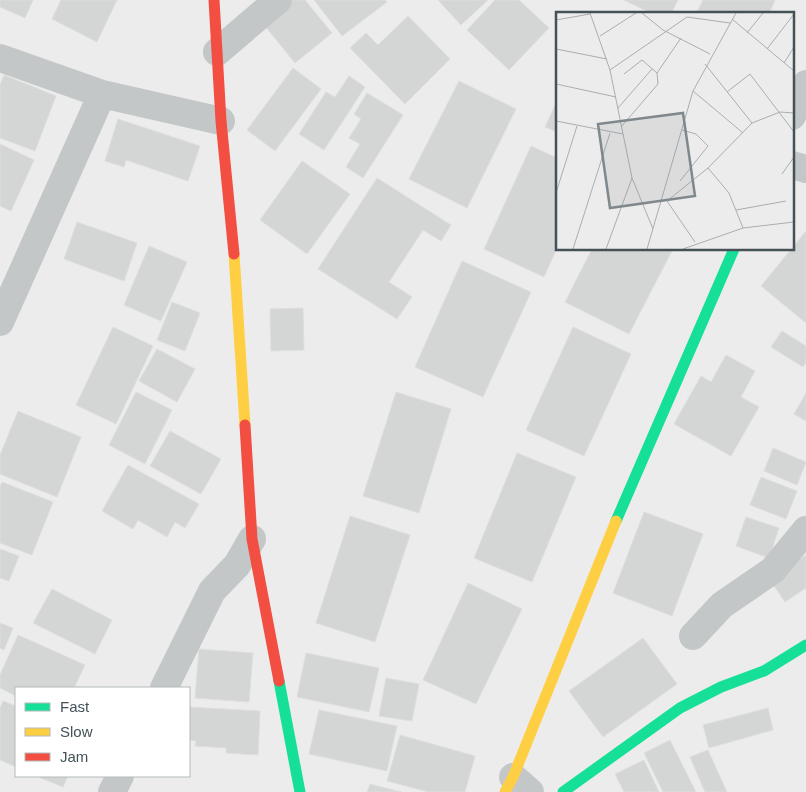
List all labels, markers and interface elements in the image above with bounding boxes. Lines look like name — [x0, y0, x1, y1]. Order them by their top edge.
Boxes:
inset map — [556, 12, 794, 250]
legend — [15, 687, 190, 777]
text: Fast — [60, 698, 90, 715]
text: Slow — [60, 723, 93, 740]
text: Jam — [60, 748, 88, 765]

